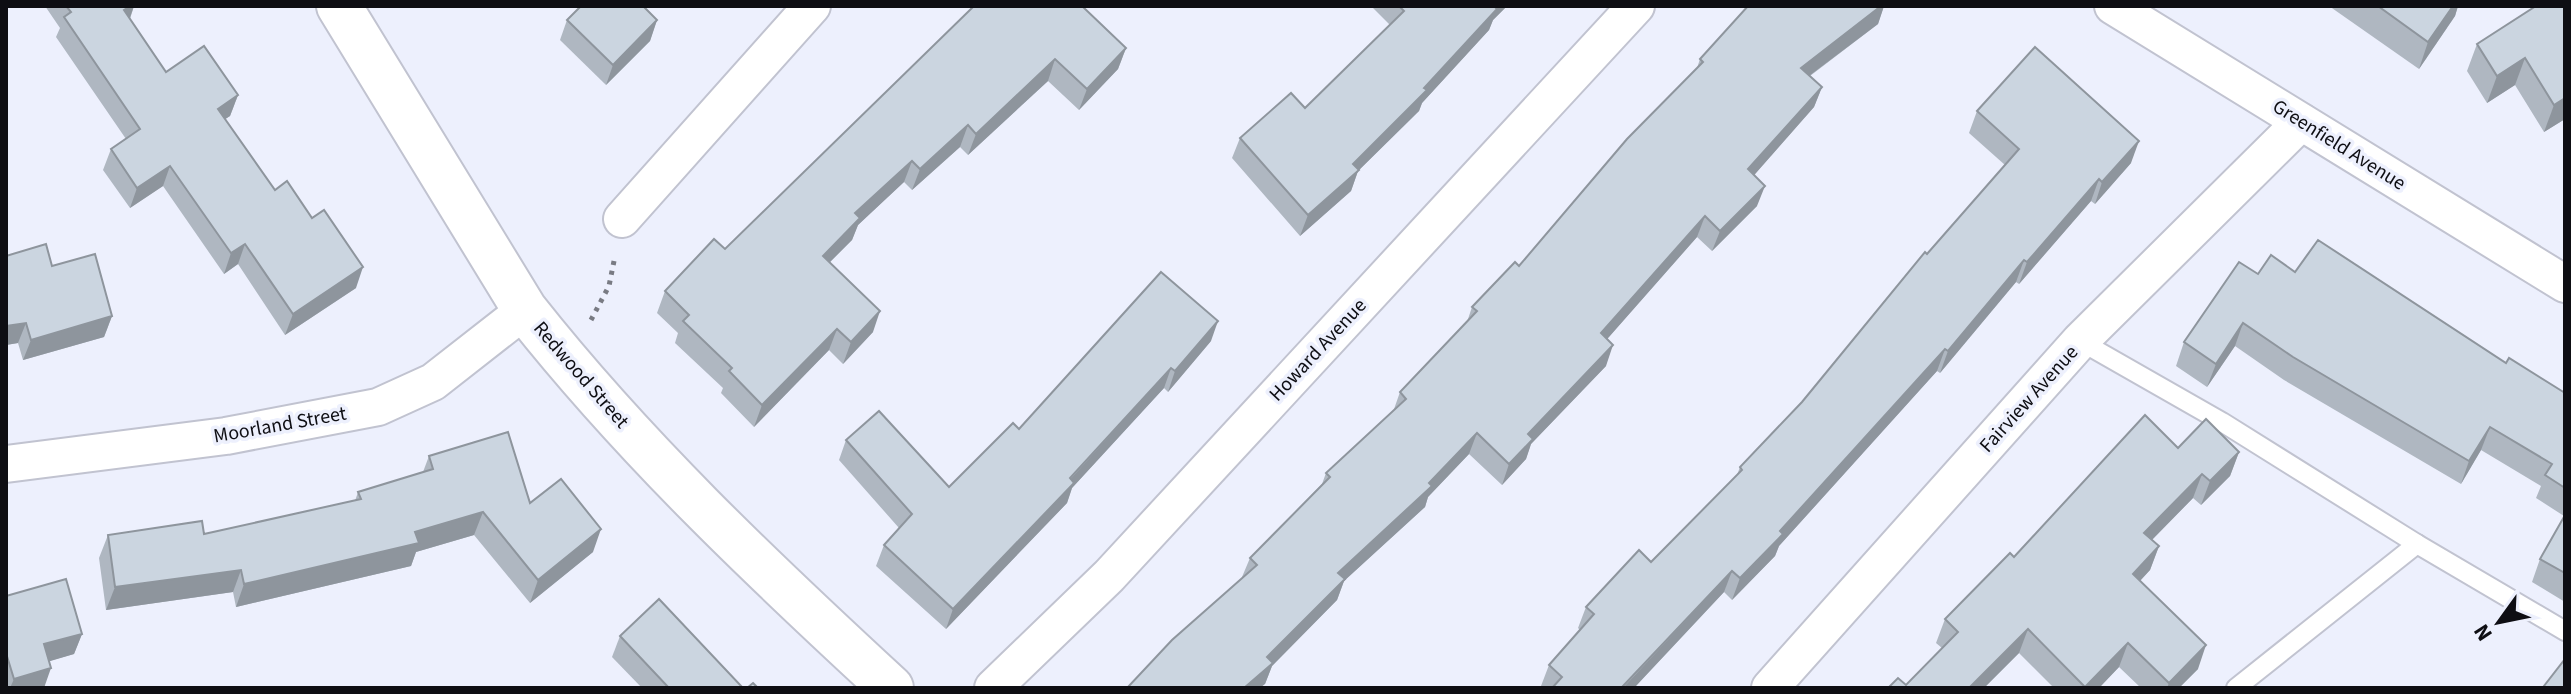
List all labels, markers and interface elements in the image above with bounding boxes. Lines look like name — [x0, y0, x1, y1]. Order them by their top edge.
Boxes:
street label: Greenfield Avenue — [2267, 93, 2411, 197]
street label: Howard Avenue — [1263, 292, 1373, 408]
street label: Redwood Street — [527, 315, 635, 435]
street label: Fairview Avenue — [1973, 339, 2085, 459]
street label: Moorland Street — [211, 399, 349, 450]
north arrow — [2459, 582, 2539, 662]
text: N — [2466, 617, 2500, 647]

